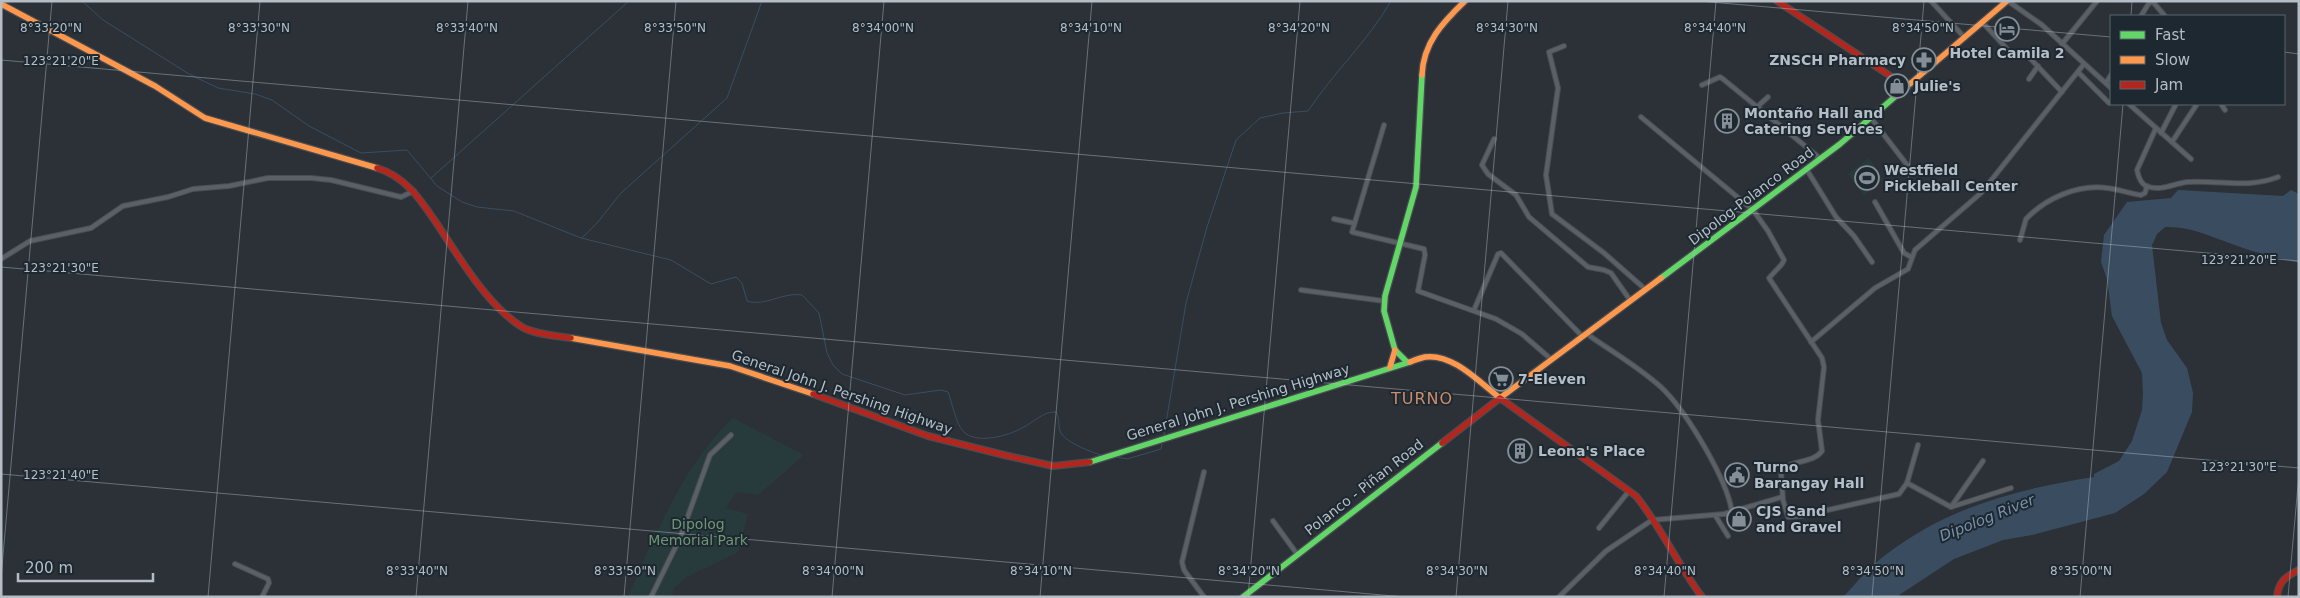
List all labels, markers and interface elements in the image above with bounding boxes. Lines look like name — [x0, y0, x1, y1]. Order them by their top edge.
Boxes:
legend — [2110, 15, 2285, 105]
hotel icon: Hotel Camila 2 — [1994, 16, 2020, 42]
text: 8°33'20"N — [20, 21, 82, 35]
text: 8°33'30"N — [228, 21, 290, 35]
text: 8°33'40"N — [436, 21, 498, 35]
text: 8°33'50"N — [644, 21, 706, 35]
text: 8°34'00"N — [852, 21, 914, 35]
text: 8°34'10"N — [1060, 21, 1122, 35]
text: 8°34'20"N — [1268, 21, 1330, 35]
text: 8°34'30"N — [1476, 21, 1538, 35]
text: 8°34'40"N — [1684, 21, 1746, 35]
text: 8°34'50"N — [1892, 21, 1954, 35]
text: Fast — [2155, 26, 2185, 44]
place label: Hotel Camila 2 — [1949, 45, 2065, 61]
pharmacy icon: ZNSCH Pharmacy — [1911, 47, 1937, 73]
text: Slow — [2155, 51, 2190, 69]
place label: ZNSCH Pharmacy — [1769, 52, 1906, 68]
text: 123°21'20"E — [23, 54, 99, 68]
shop icon: Julie's — [1884, 73, 1910, 99]
text: Jam — [2154, 76, 2183, 94]
place label: Julie's — [1913, 78, 1961, 94]
place label: Montaño Hall and Catering Services — [1744, 105, 1883, 137]
building icon: Montaño Hall and Catering Services — [1714, 108, 1740, 134]
street label: Dipolog-Polanco Road — [1685, 144, 1817, 248]
place label: Westfield Pickleball Center — [1884, 162, 2018, 194]
sports icon: Westfield Pickleball Center — [1854, 165, 1880, 191]
text: 123°21'20"E — [2201, 253, 2277, 267]
text: 123°21'30"E — [23, 261, 99, 275]
street label: General John J. Pershing Highway — [729, 347, 955, 437]
street label: General John J. Pershing Highway — [1124, 360, 1352, 444]
supermarket icon: 7-Eleven — [1488, 366, 1514, 392]
place label: 7-Eleven — [1518, 371, 1586, 387]
district label: TURNO — [1390, 389, 1453, 408]
street label: Polanco - Piñan Road — [1302, 436, 1426, 538]
building icon: Leona's Place — [1507, 438, 1533, 464]
place label: Leona's Place — [1538, 443, 1645, 459]
place label: Turno Barangay Hall — [1754, 459, 1864, 491]
text: 123°21'30"E — [2201, 460, 2277, 474]
public building icon: Turno Barangay Hall — [1724, 462, 1750, 488]
text: 123°21'40"E — [23, 468, 99, 482]
water label: Dipolog River — [1937, 490, 2038, 545]
place label: CJS Sand and Gravel — [1756, 503, 1842, 535]
shop icon: CJS Sand and Gravel — [1726, 506, 1752, 532]
park label: Dipolog Memorial Park — [648, 516, 749, 548]
scale bar — [18, 550, 152, 582]
text: 200 m — [25, 559, 73, 577]
text: 8°33'40"N — [386, 564, 448, 578]
text: 8°33'50"N — [594, 564, 656, 578]
text: 8°34'00"N — [802, 564, 864, 578]
text: 8°34'10"N — [1010, 564, 1072, 578]
text: 8°34'20"N — [1218, 564, 1280, 578]
text: 8°34'30"N — [1426, 564, 1488, 578]
text: 8°34'40"N — [1634, 564, 1696, 578]
text: 8°34'50"N — [1842, 564, 1904, 578]
text: 8°35'00"N — [2050, 564, 2112, 578]

